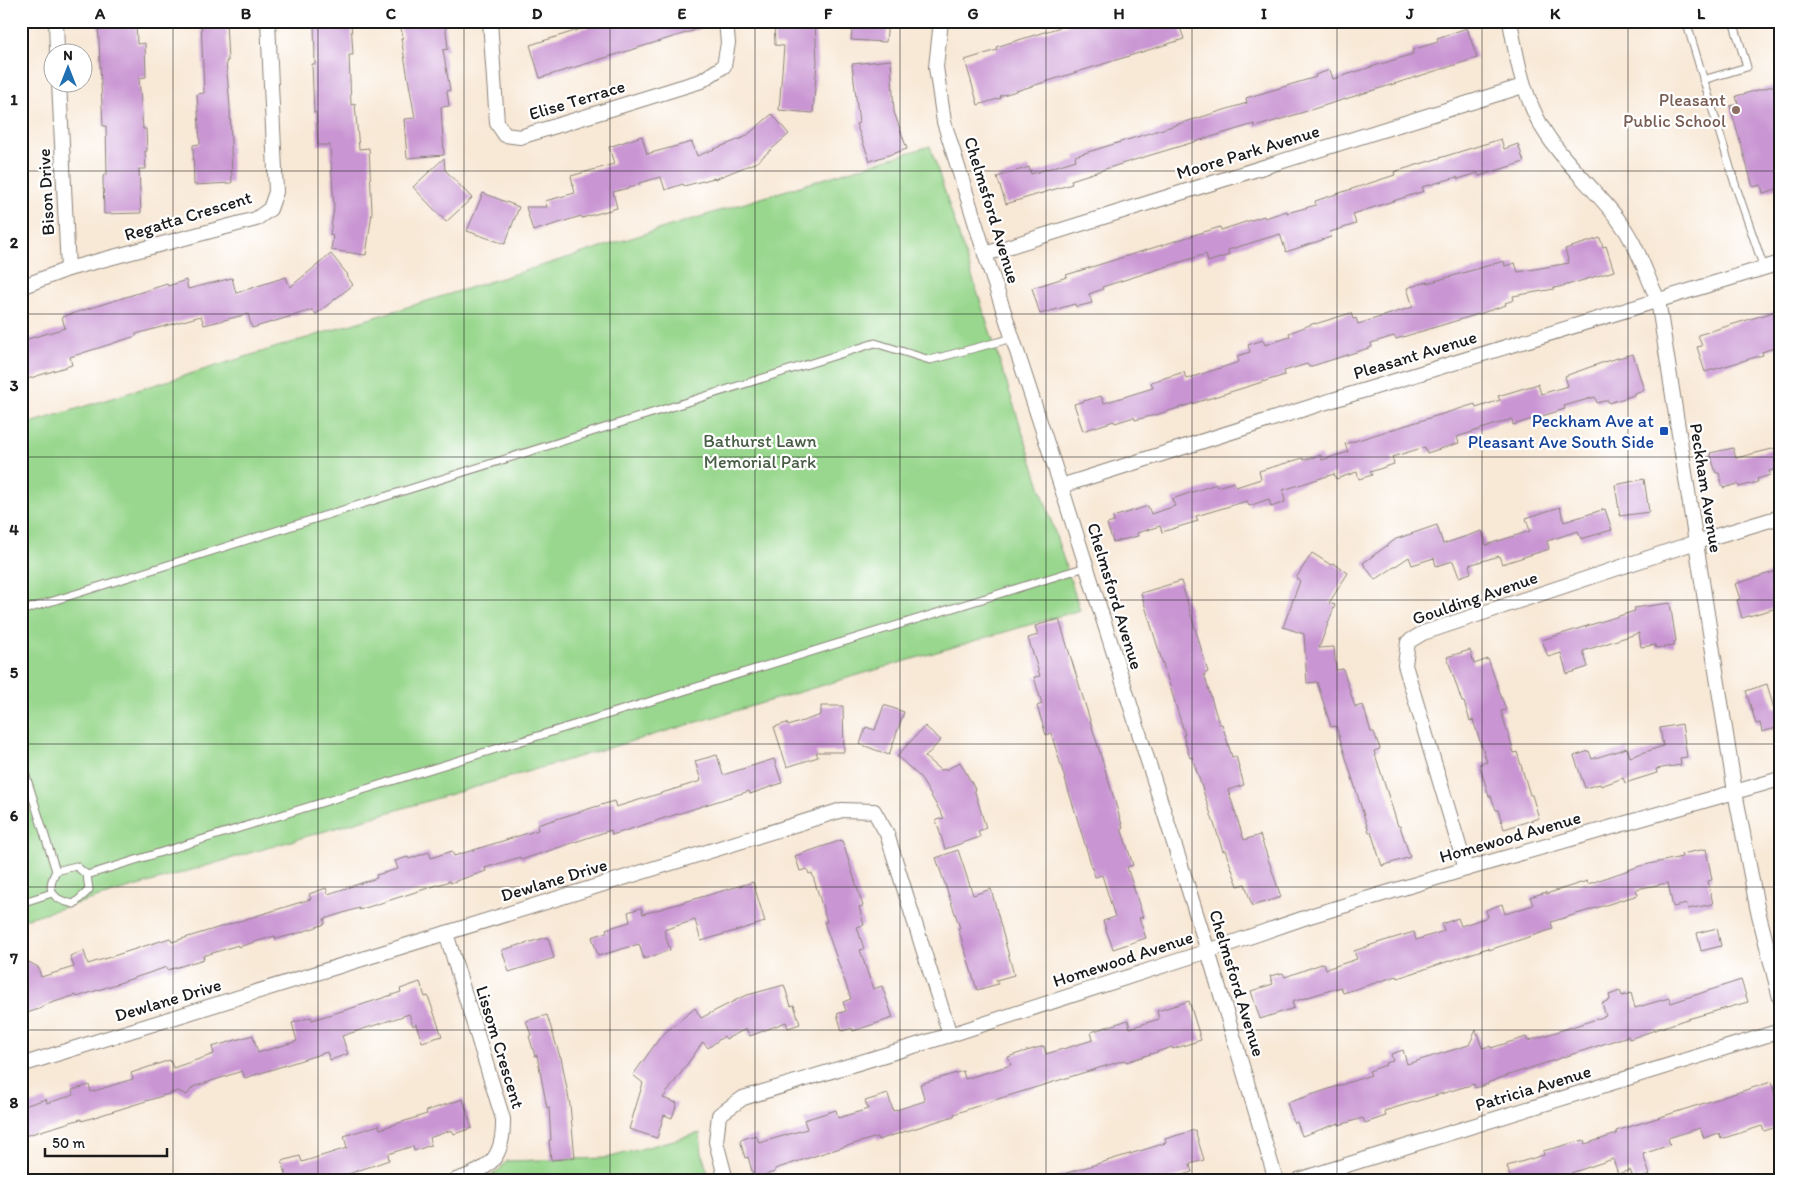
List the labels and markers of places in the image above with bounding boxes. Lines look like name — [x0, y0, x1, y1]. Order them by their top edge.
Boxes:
place label: Pleasant Public School — [1623, 89, 1726, 132]
marker: Pleasant Public School — [1730, 104, 1742, 116]
place label: Peckham Ave at Pleasant Ave South Side — [1468, 410, 1654, 453]
marker: Peckham Ave at Pleasant Ave South Side — [1658, 425, 1670, 437]

